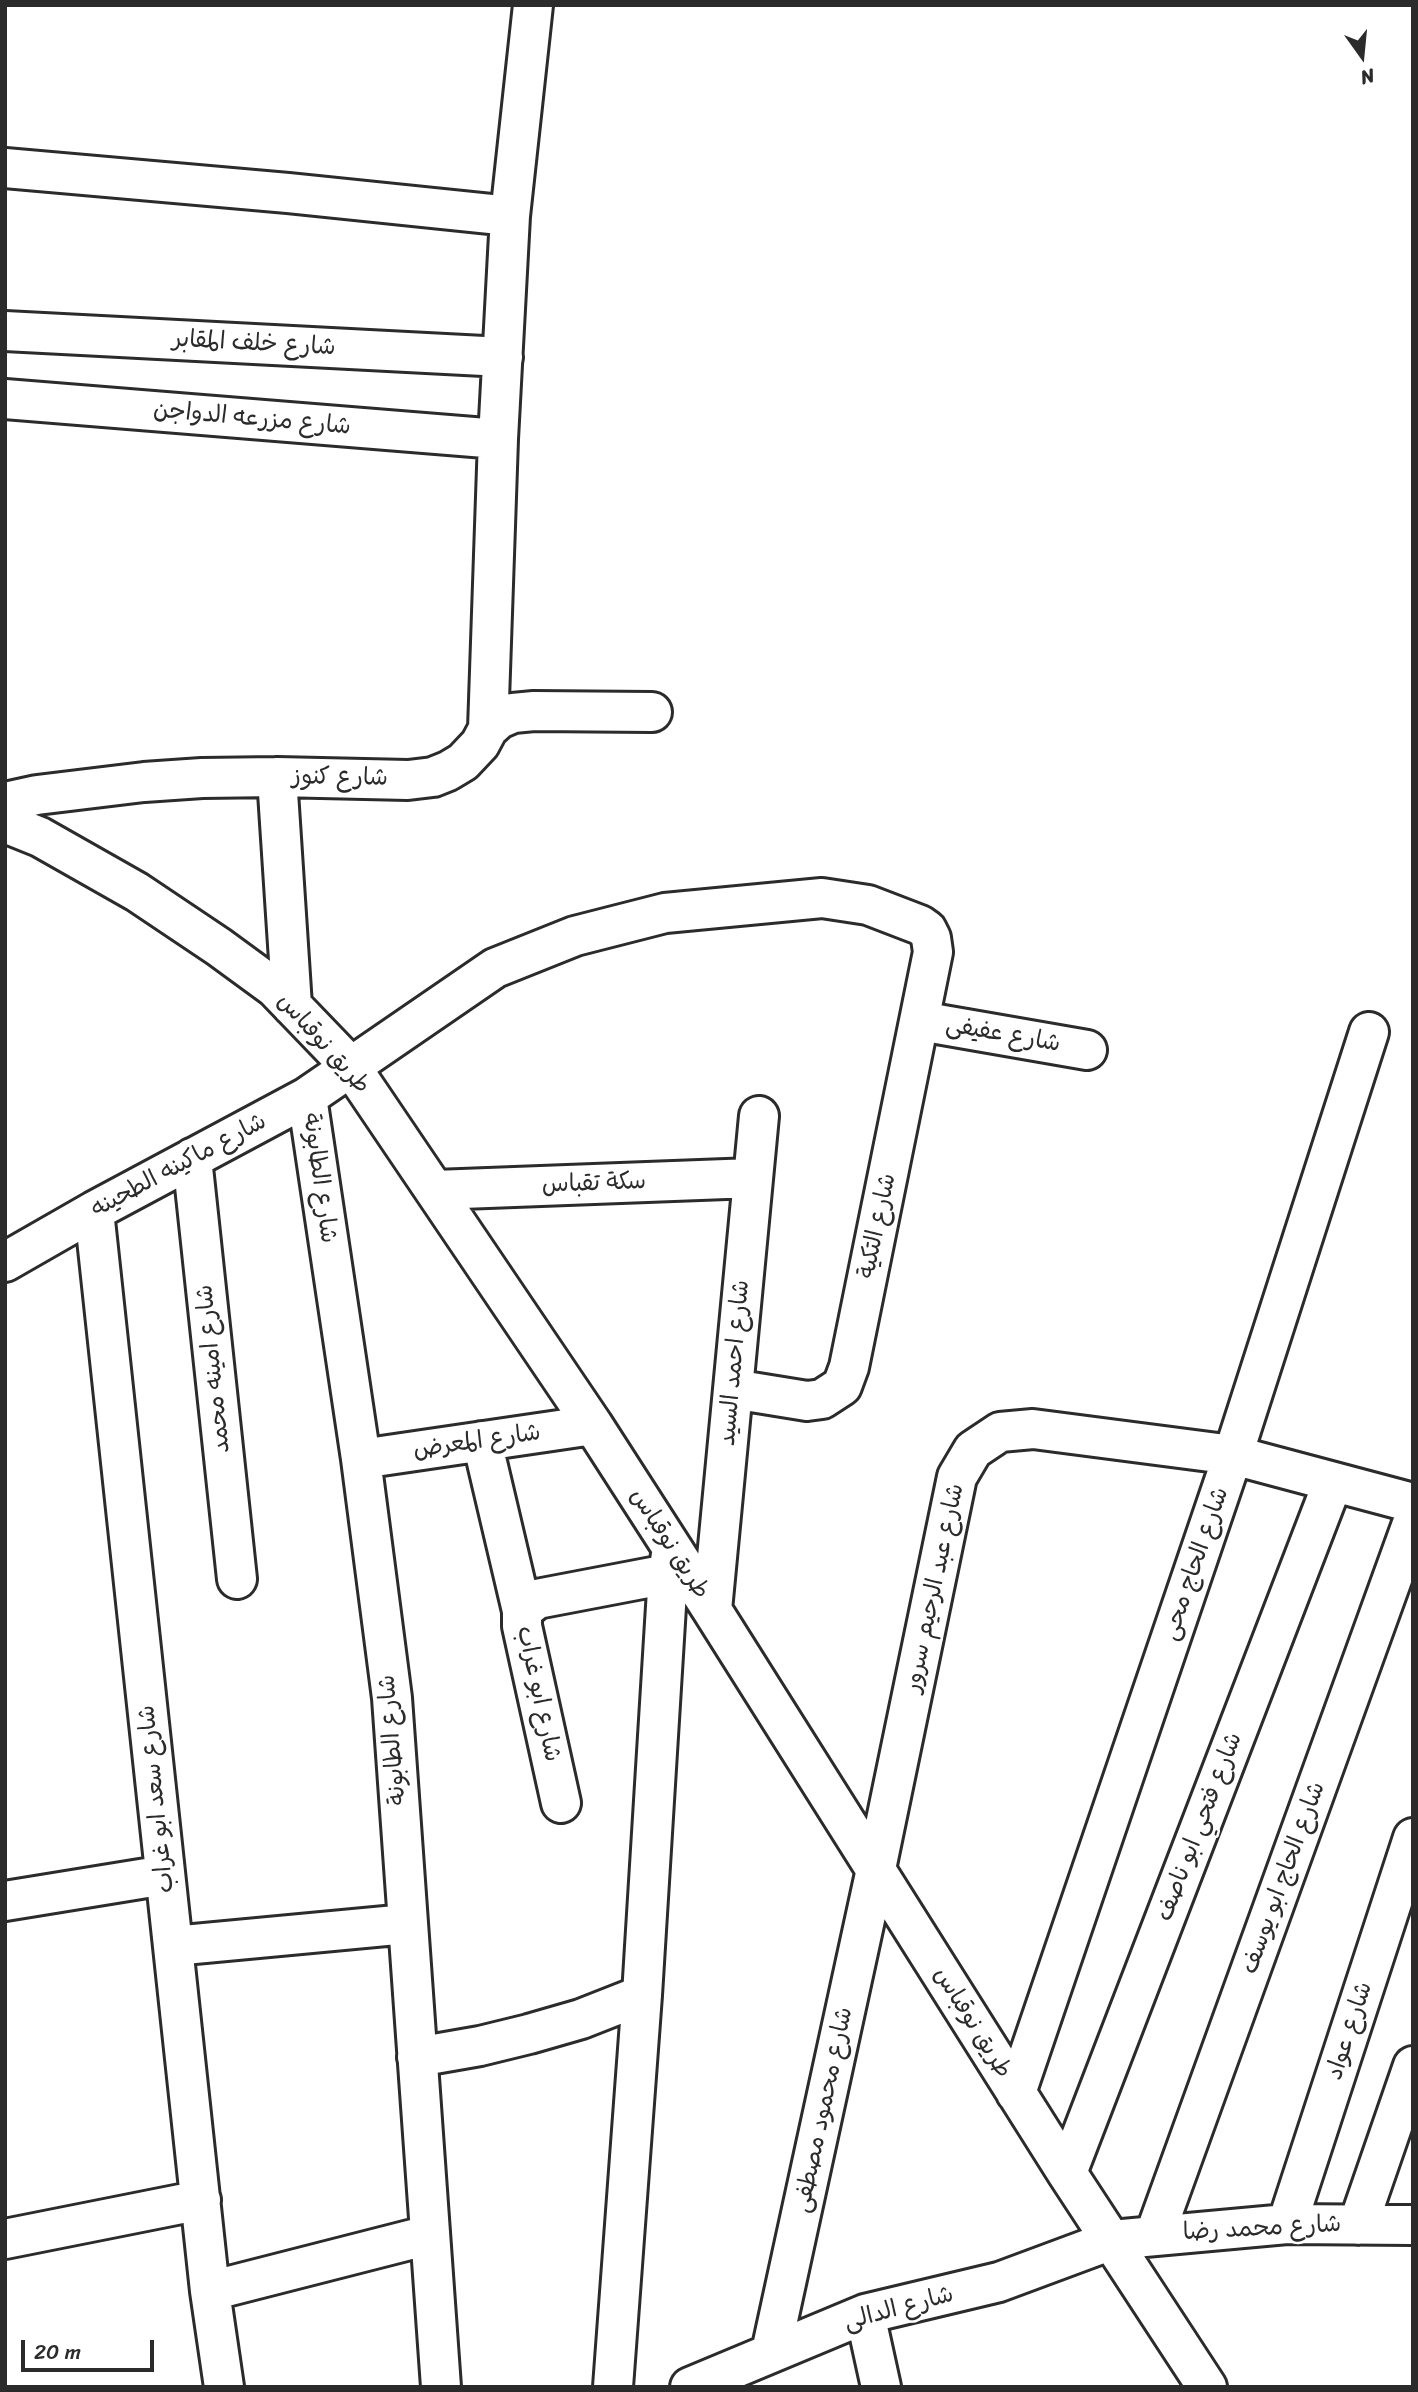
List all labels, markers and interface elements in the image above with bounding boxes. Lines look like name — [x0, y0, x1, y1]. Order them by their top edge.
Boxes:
north arrow — [1327, 21, 1397, 91]
text: N — [1357, 59, 1378, 94]
street label: شارع خلف المقابر — [172, 325, 336, 363]
street label: شارع مزرعه الدواجن — [152, 396, 352, 442]
street label: شارع كنوز — [292, 763, 388, 793]
street label: طريق نوقباس — [270, 988, 376, 1100]
street label: شارع عفيفى — [943, 1011, 1063, 1059]
street label: شارع ماكينه الطحينه — [86, 1108, 272, 1224]
street label: شارع الطابونة — [296, 1111, 342, 1245]
street label: سكة تقباس — [541, 1168, 647, 1200]
street label: شارع التكية — [853, 1171, 903, 1281]
street label: شارع احمد السيد — [713, 1279, 757, 1447]
street label: شارع امينه محمد — [191, 1283, 237, 1455]
street label: شارع المعرض — [411, 1419, 543, 1465]
street label: شارع عبد الرحيم سرور — [899, 1481, 971, 1695]
street label: طريق نوقباس — [623, 1483, 715, 1605]
street label: شارع الحاج محى — [1156, 1483, 1236, 1645]
street label: شارع ابو غراب — [510, 1623, 566, 1765]
street label: شارع الطابونة — [373, 1673, 413, 1807]
street label: شارع سعد ابو غراب — [133, 1704, 181, 1894]
street label: شارع فتحي ابو ناصف — [1151, 1728, 1249, 1926]
street label: شارع الحاج ابو يوسف — [1236, 1778, 1332, 1978]
street label: طريق نوقباس — [926, 1962, 1018, 2084]
street label: شارع عواد — [1321, 1978, 1379, 2084]
street label: شارع محمود مصطفى — [788, 2005, 860, 2215]
street label: شارع محمد رضا — [1182, 2210, 1342, 2248]
street label: شارع الدالى — [841, 2281, 957, 2337]
scale bar — [24, 2326, 158, 2370]
text: 20 m — [34, 2333, 81, 2371]

